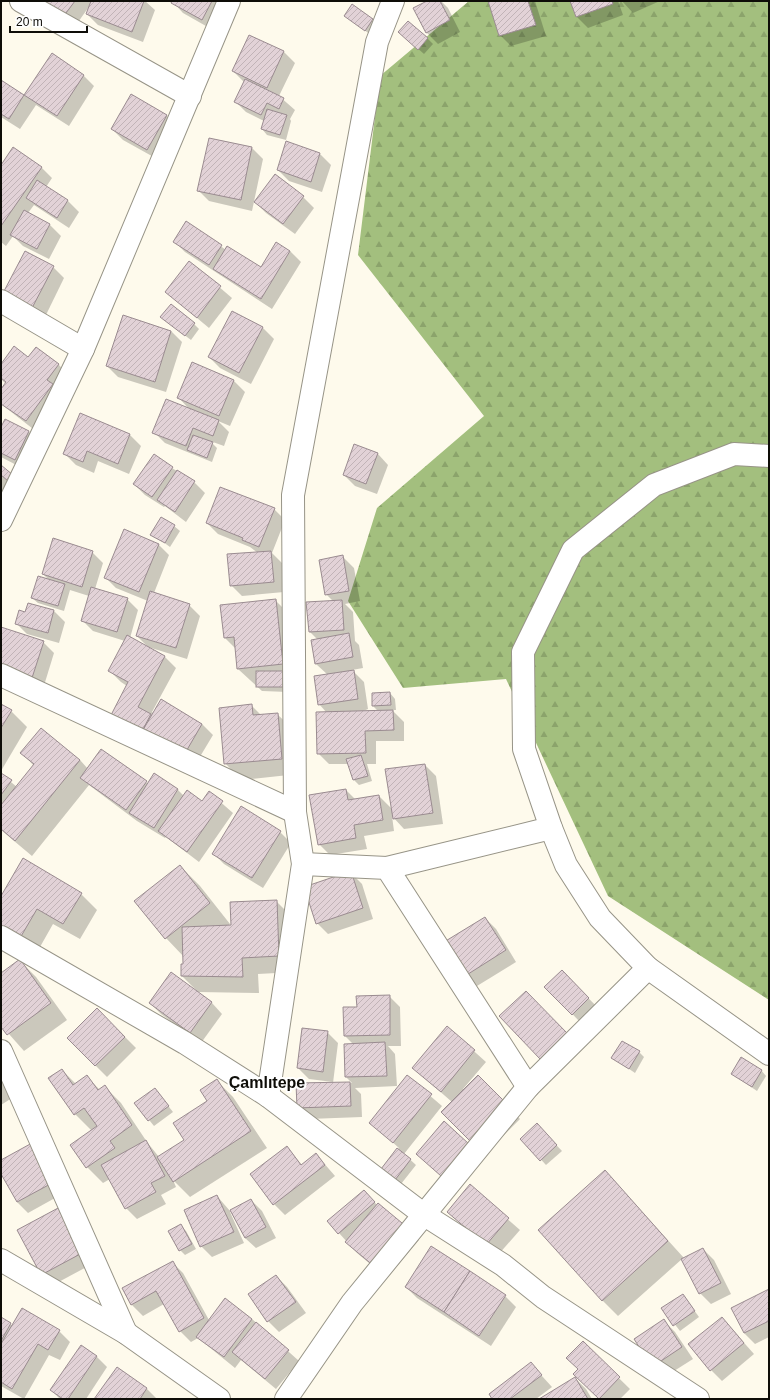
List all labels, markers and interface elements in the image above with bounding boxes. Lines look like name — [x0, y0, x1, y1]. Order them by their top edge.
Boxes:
scale bar — [10, 8, 87, 34]
text: 20 m — [16, 15, 43, 29]
district label: Çamlıtepe — [229, 1074, 305, 1091]

